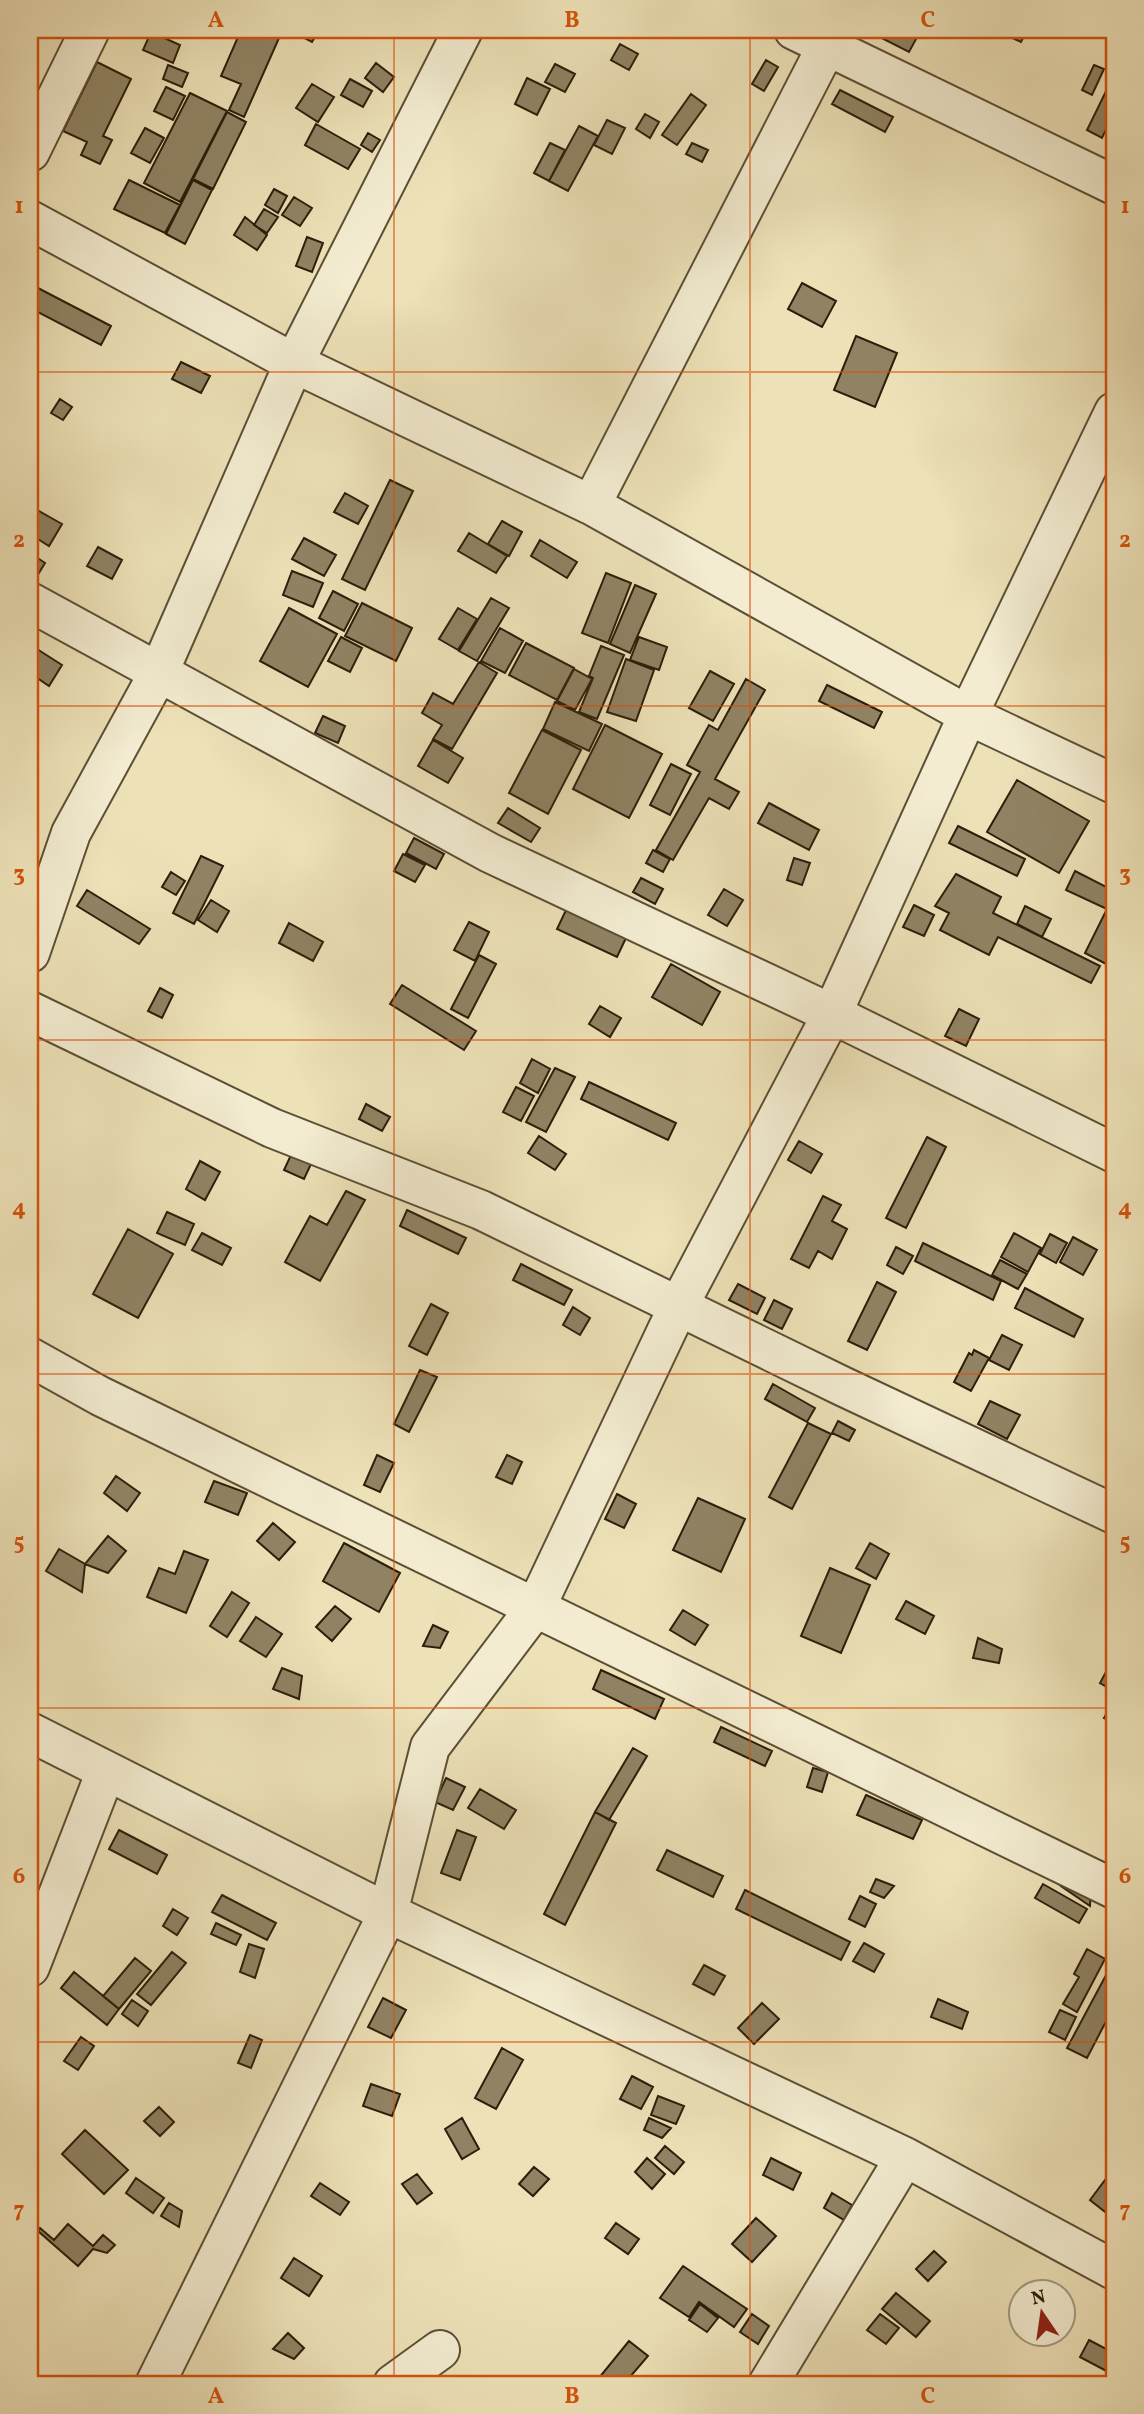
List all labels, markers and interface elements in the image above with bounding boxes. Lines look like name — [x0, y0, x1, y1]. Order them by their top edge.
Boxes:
text: A — [208, 5, 224, 37]
text: B — [564, 5, 580, 37]
text: C — [921, 5, 935, 37]
text: 1 — [14, 191, 24, 223]
text: 1 — [1120, 191, 1130, 223]
text: 2 — [13, 525, 25, 557]
text: 2 — [1119, 525, 1131, 557]
text: 3 — [13, 859, 25, 891]
text: 3 — [1119, 859, 1131, 891]
text: 4 — [12, 1193, 26, 1225]
text: 4 — [1118, 1193, 1132, 1225]
text: 5 — [13, 1527, 25, 1559]
text: 5 — [1119, 1527, 1131, 1559]
text: 6 — [13, 1861, 25, 1893]
text: 6 — [1119, 1861, 1131, 1893]
text: 7 — [14, 2195, 25, 2227]
text: 7 — [1120, 2195, 1131, 2227]
north arrow — [1007, 2278, 1078, 2348]
text: N — [1029, 2284, 1048, 2313]
text: A — [208, 2381, 224, 2413]
text: B — [564, 2381, 580, 2413]
text: C — [921, 2381, 935, 2413]

